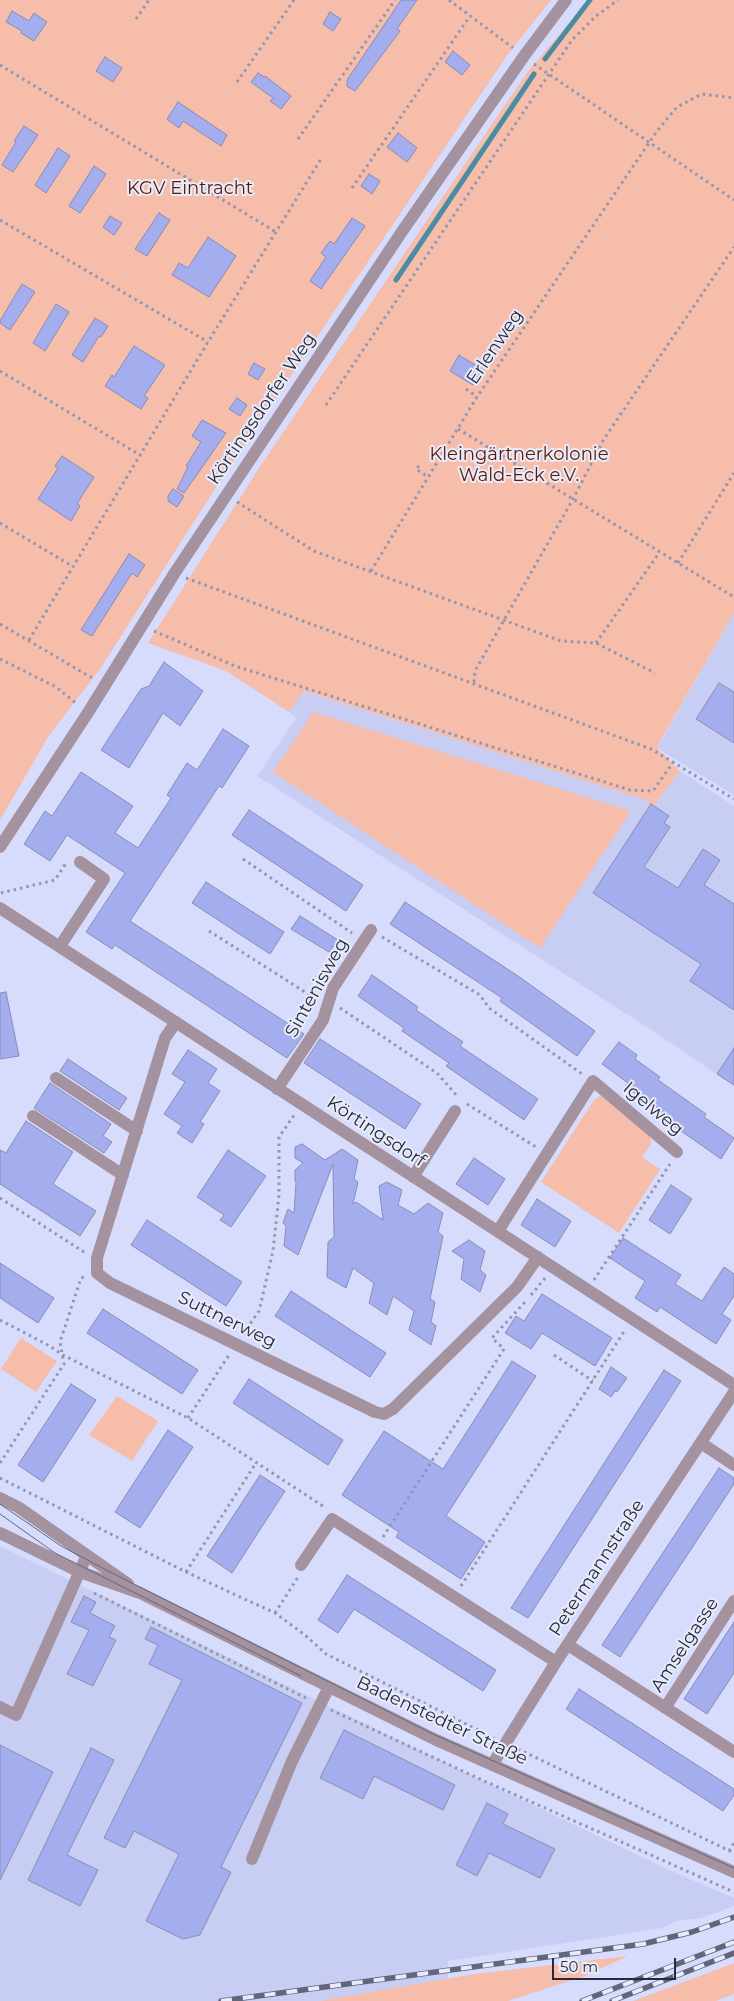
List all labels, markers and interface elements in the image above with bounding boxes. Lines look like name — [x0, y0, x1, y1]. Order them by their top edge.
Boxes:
park label: KGV Eintracht — [127, 178, 253, 200]
street label: Erlenweg — [462, 305, 528, 389]
street label: Körtingsdorfer Weg — [203, 329, 321, 489]
park label: Kleingärtnerkolonie Wald-Eck e.V. — [429, 444, 609, 486]
street label: Sintenisweg — [281, 935, 353, 1041]
street label: Igelweg — [618, 1078, 688, 1140]
street label: Körtingsdorf — [323, 1092, 429, 1172]
street label: Suttnerweg — [174, 1287, 280, 1353]
street label: Petermannstraße — [545, 1496, 649, 1640]
street label: Amselgasse — [647, 1594, 723, 1696]
street label: Badenstedter Straße — [353, 1672, 531, 1770]
scale bar — [554, 1948, 678, 1980]
text: 50 m — [560, 1957, 598, 1976]

